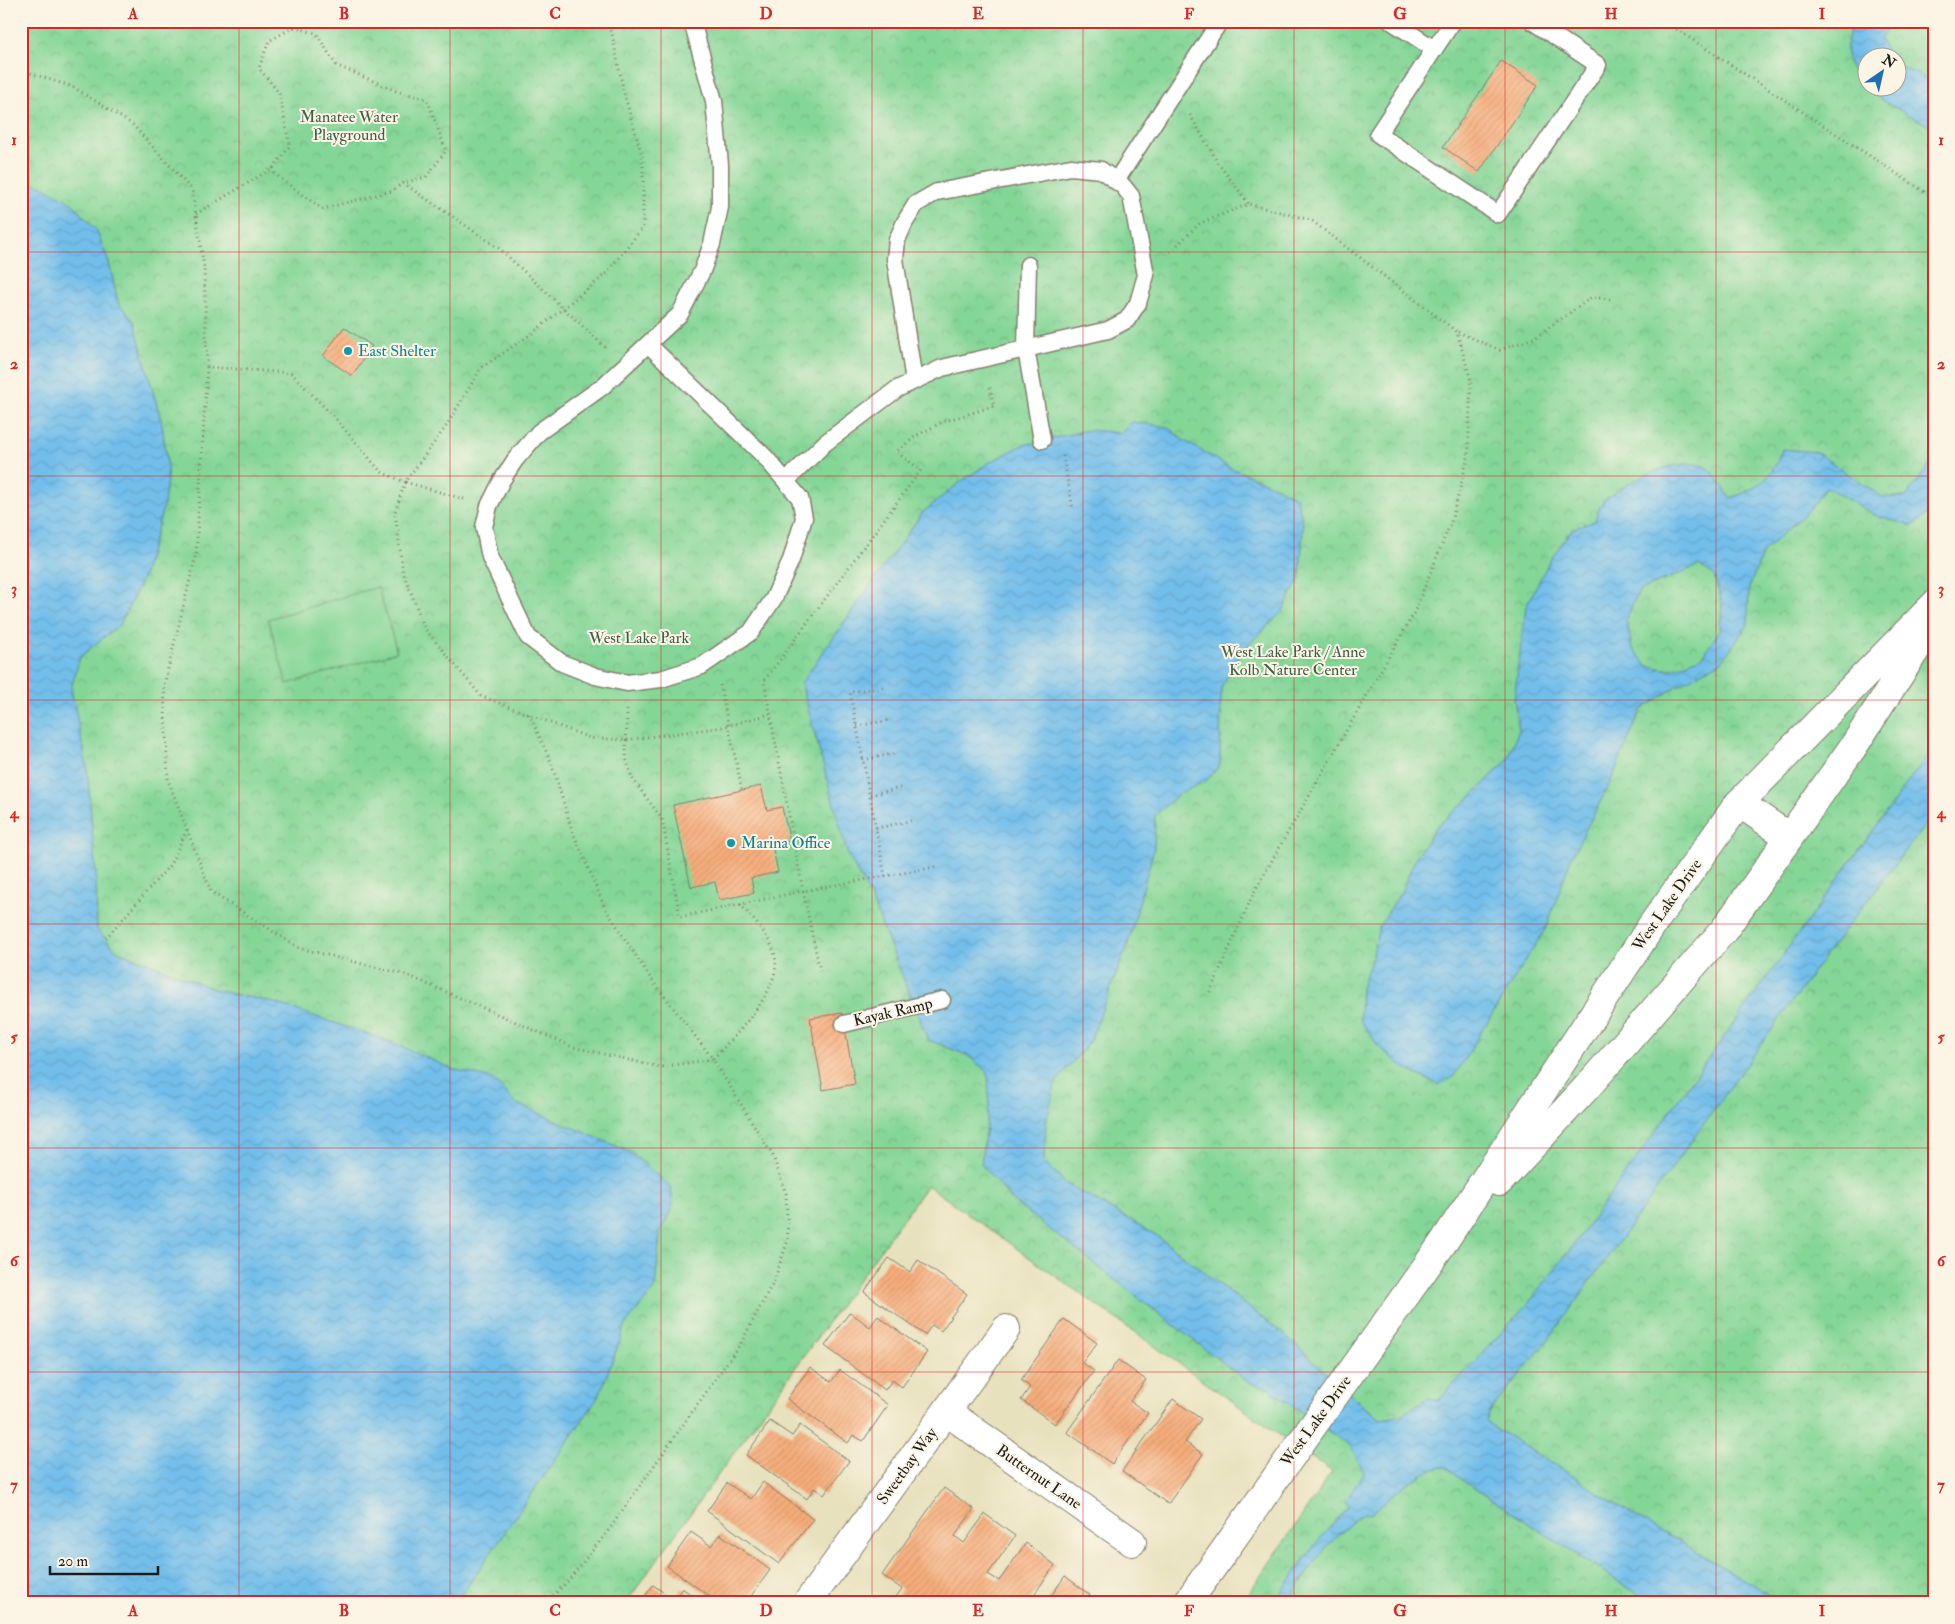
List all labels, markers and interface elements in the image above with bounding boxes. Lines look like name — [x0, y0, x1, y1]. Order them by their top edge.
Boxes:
text: A — [127, 4, 139, 24]
text: B — [339, 4, 349, 24]
text: C — [549, 4, 561, 24]
text: D — [759, 4, 773, 24]
text: E — [972, 4, 984, 24]
text: F — [1184, 4, 1194, 24]
text: G — [1393, 4, 1407, 24]
text: H — [1604, 4, 1618, 24]
text: I — [1819, 4, 1826, 24]
north arrow — [1858, 48, 1908, 98]
text: N — [1878, 51, 1899, 72]
park label: Manatee Water Playground — [300, 107, 398, 145]
text: 1 — [11, 130, 17, 150]
text: 1 — [1938, 130, 1944, 150]
place label: East Shelter — [358, 341, 436, 361]
marker: East Shelter — [342, 345, 354, 357]
text: 2 — [10, 354, 18, 374]
text: 2 — [1937, 354, 1945, 374]
text: 3 — [11, 579, 17, 599]
text: 3 — [1938, 579, 1944, 599]
park label: West Lake Park — [588, 628, 690, 648]
park label: West Lake Park / Anne Kolb Nature Center — [1220, 642, 1366, 680]
text: 4 — [9, 803, 20, 823]
text: 4 — [1936, 803, 1947, 823]
place label: Marina Office — [741, 833, 831, 853]
marker: Marina Office — [725, 837, 737, 849]
street label: West Lake Drive — [1627, 855, 1706, 956]
street label: Kayak Ramp — [851, 993, 935, 1032]
text: 5 — [10, 1027, 18, 1047]
text: 5 — [1937, 1027, 1945, 1047]
text: 6 — [10, 1251, 20, 1271]
text: 6 — [1937, 1251, 1947, 1271]
street label: West Lake Drive — [1276, 1371, 1356, 1471]
street label: Sweetbay Way — [872, 1423, 942, 1508]
street label: Butternut Lane — [992, 1440, 1086, 1514]
text: 7 — [10, 1475, 18, 1495]
text: 7 — [1937, 1475, 1945, 1495]
scale bar — [50, 1544, 158, 1576]
text: 20 m — [58, 1552, 88, 1571]
text: A — [127, 1601, 139, 1621]
text: B — [339, 1601, 349, 1621]
text: C — [549, 1601, 561, 1621]
text: D — [759, 1601, 773, 1621]
text: E — [972, 1601, 984, 1621]
text: F — [1184, 1601, 1194, 1621]
text: G — [1393, 1601, 1407, 1621]
text: H — [1604, 1601, 1618, 1621]
text: I — [1819, 1601, 1826, 1621]

